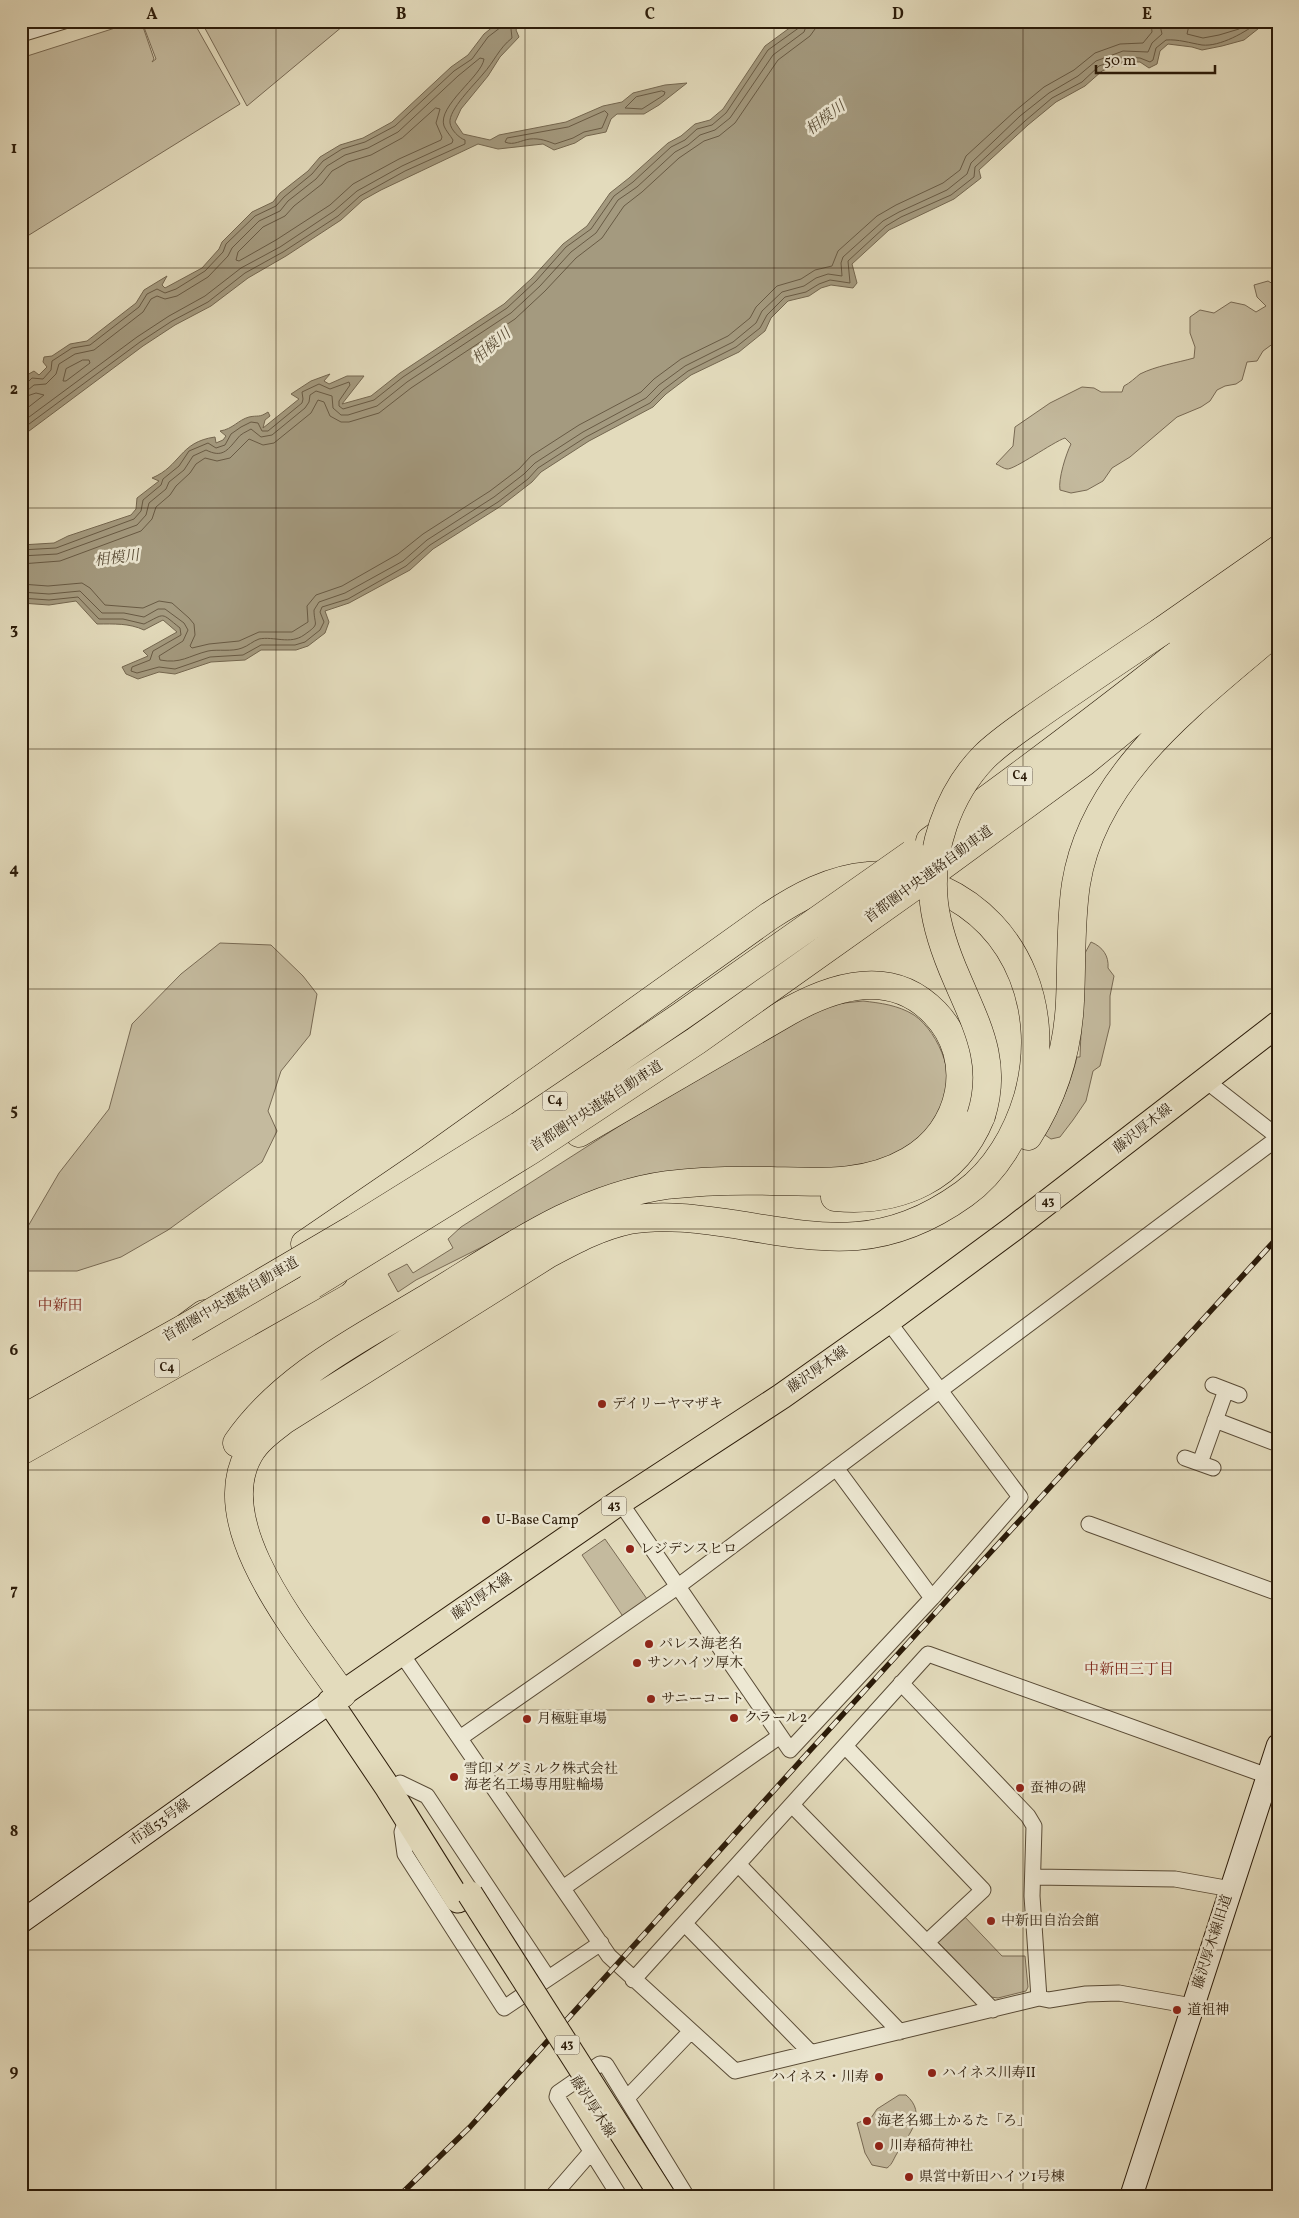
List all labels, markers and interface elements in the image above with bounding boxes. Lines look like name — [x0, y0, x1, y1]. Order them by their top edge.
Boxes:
text: A — [146, 4, 158, 26]
text: B — [396, 4, 407, 26]
text: C — [645, 4, 655, 26]
text: D — [892, 4, 904, 26]
text: E — [1142, 4, 1152, 26]
scale bar — [1096, 42, 1215, 74]
text: 50 m — [1104, 51, 1136, 72]
water label: 相模川 — [802, 96, 852, 141]
text: 1 — [11, 138, 17, 160]
water label: 相模川 — [468, 323, 518, 370]
text: 2 — [10, 379, 18, 401]
water label: 相模川 — [93, 546, 143, 572]
text: 3 — [10, 619, 18, 641]
road number: C4 — [1008, 766, 1032, 786]
street label: 首都圏中央連絡自動車道 — [861, 822, 997, 928]
text: 4 — [9, 859, 19, 881]
street label: 首都圏中央連絡自動車道 — [527, 1057, 667, 1157]
road number: C4 — [542, 1092, 568, 1110]
text: 5 — [10, 1100, 18, 1122]
street label: 藤沢厚木線 — [1110, 1100, 1176, 1158]
road number: 43 — [1036, 1192, 1060, 1212]
street label: 首都圏中央連絡自動車道 — [160, 1253, 302, 1347]
district label: 中新田 — [37, 1296, 83, 1317]
text: 6 — [10, 1340, 19, 1362]
street label: 藤沢厚木線 — [784, 1342, 852, 1398]
road number: C4 — [154, 1359, 180, 1378]
place label: デイリーヤマザキ — [612, 1395, 723, 1414]
marker: デイリーヤマザキ — [596, 1398, 608, 1410]
road number: 43 — [602, 1496, 626, 1515]
place label: U-Base Camp — [496, 1511, 579, 1530]
marker: U-Base Camp — [480, 1514, 492, 1526]
place label: レジデンスヒロ — [640, 1540, 737, 1559]
marker: レジデンスヒロ — [624, 1543, 636, 1555]
street label: 藤沢厚木線 — [448, 1569, 516, 1625]
text: 7 — [10, 1580, 18, 1602]
place label: パレス海老名 — [659, 1635, 743, 1654]
marker: パレス海老名 — [643, 1638, 655, 1650]
place label: サンハイツ厚木 — [647, 1654, 743, 1673]
marker: サンハイツ厚木 — [631, 1657, 643, 1669]
district label: 中新田三丁目 — [1084, 1660, 1174, 1681]
place label: サニーコート — [661, 1690, 744, 1709]
marker: サニーコート — [645, 1693, 657, 1705]
place label: クラール2 — [744, 1709, 807, 1728]
place label: 月極駐車場 — [537, 1710, 607, 1729]
marker: クラール2 — [728, 1712, 740, 1724]
marker: 月極駐車場 — [521, 1713, 533, 1725]
place label: 雪印メグミルク株式会社 海老名工場専用駐輪場 — [464, 1760, 618, 1795]
marker: 雪印メグミルク株式会社 海老名工場専用駐輪場 — [448, 1771, 460, 1783]
place label: 蚕神の碑 — [1030, 1779, 1086, 1798]
marker: 蚕神の碑 — [1014, 1782, 1026, 1794]
street label: 市道53号線 — [126, 1795, 194, 1851]
text: 8 — [10, 1821, 18, 1843]
street label: 藤沢厚木線旧道 — [1189, 1892, 1237, 1992]
place label: 中新田自治会館 — [1001, 1912, 1099, 1931]
marker: 中新田自治会館 — [985, 1915, 997, 1927]
place label: 道祖神 — [1187, 2001, 1229, 2020]
marker: 道祖神 — [1171, 2004, 1183, 2016]
road number: 43 — [554, 2036, 580, 2054]
text: 9 — [10, 2061, 19, 2083]
place label: ハイネス川寿II — [942, 2064, 1036, 2083]
marker: ハイネス川寿II — [926, 2067, 938, 2079]
place label: ハイネス・川寿 — [771, 2068, 869, 2087]
marker: ハイネス・川寿 — [873, 2071, 885, 2083]
street label: 藤沢厚木線 — [565, 2072, 619, 2142]
place label: 海老名郷土かるた「ろ」 — [877, 2112, 1031, 2131]
marker: 海老名郷土かるた「ろ」 — [861, 2115, 873, 2127]
place label: 川寿稲荷神社 — [889, 2137, 973, 2156]
marker: 川寿稲荷神社 — [873, 2140, 885, 2152]
place label: 県営中新田ハイツ1号棟 — [919, 2168, 1064, 2187]
marker: 県営中新田ハイツ1号棟 — [903, 2171, 915, 2183]

